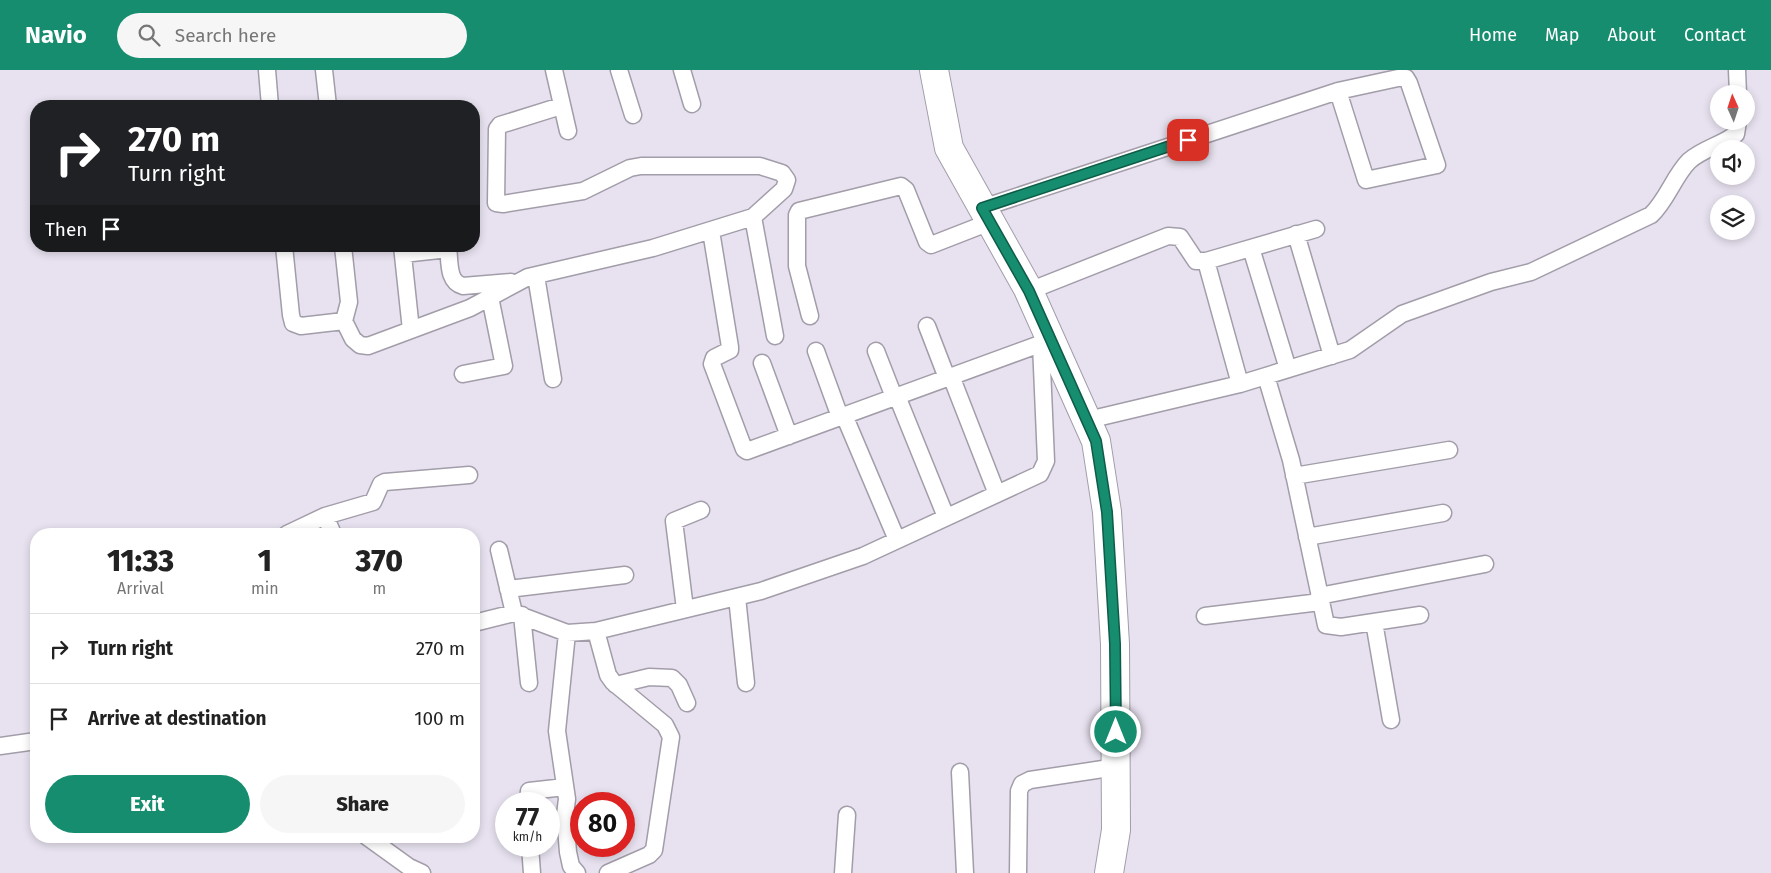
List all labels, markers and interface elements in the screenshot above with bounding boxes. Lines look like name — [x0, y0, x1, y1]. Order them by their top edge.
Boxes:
search box — [117, 13, 467, 58]
text: Navio — [25, 21, 87, 49]
icon: search — [135, 21, 163, 49]
text: Search here — [175, 24, 276, 47]
text: Home — [1469, 24, 1517, 46]
text: Map — [1545, 24, 1579, 46]
text: About — [1607, 24, 1656, 46]
text: Contact — [1684, 24, 1746, 46]
north arrow — [1710, 85, 1755, 130]
map controls — [1710, 85, 1755, 240]
text: 270 m — [128, 118, 220, 160]
pin — [1167, 119, 1209, 161]
icon: right — [45, 120, 110, 185]
icon: arrive — [1174, 126, 1202, 154]
button: sound — [1710, 140, 1755, 185]
text: Turn right — [128, 160, 225, 187]
button: layers — [1710, 195, 1755, 240]
icon: arrive — [97, 215, 125, 243]
text: Then — [45, 218, 87, 241]
text: 11:33 — [107, 543, 174, 579]
text: 1 — [258, 543, 272, 579]
text: 370 — [356, 543, 403, 579]
text: Arrival — [117, 579, 164, 598]
text: min — [251, 579, 279, 598]
text: m — [372, 579, 386, 598]
icon: right — [45, 635, 73, 663]
text: Turn right — [88, 637, 173, 660]
text: 270 m — [416, 637, 465, 660]
icon: arrive — [45, 705, 73, 733]
position arrow — [1089, 705, 1141, 757]
text: Arrive at destination — [88, 707, 267, 730]
text: 100 m — [414, 707, 465, 730]
button: Exit — [45, 775, 250, 833]
button: Share — [260, 775, 465, 833]
speed limit sign: 80 — [570, 792, 635, 857]
text: 77 — [516, 803, 539, 833]
text: km/h — [513, 830, 542, 844]

